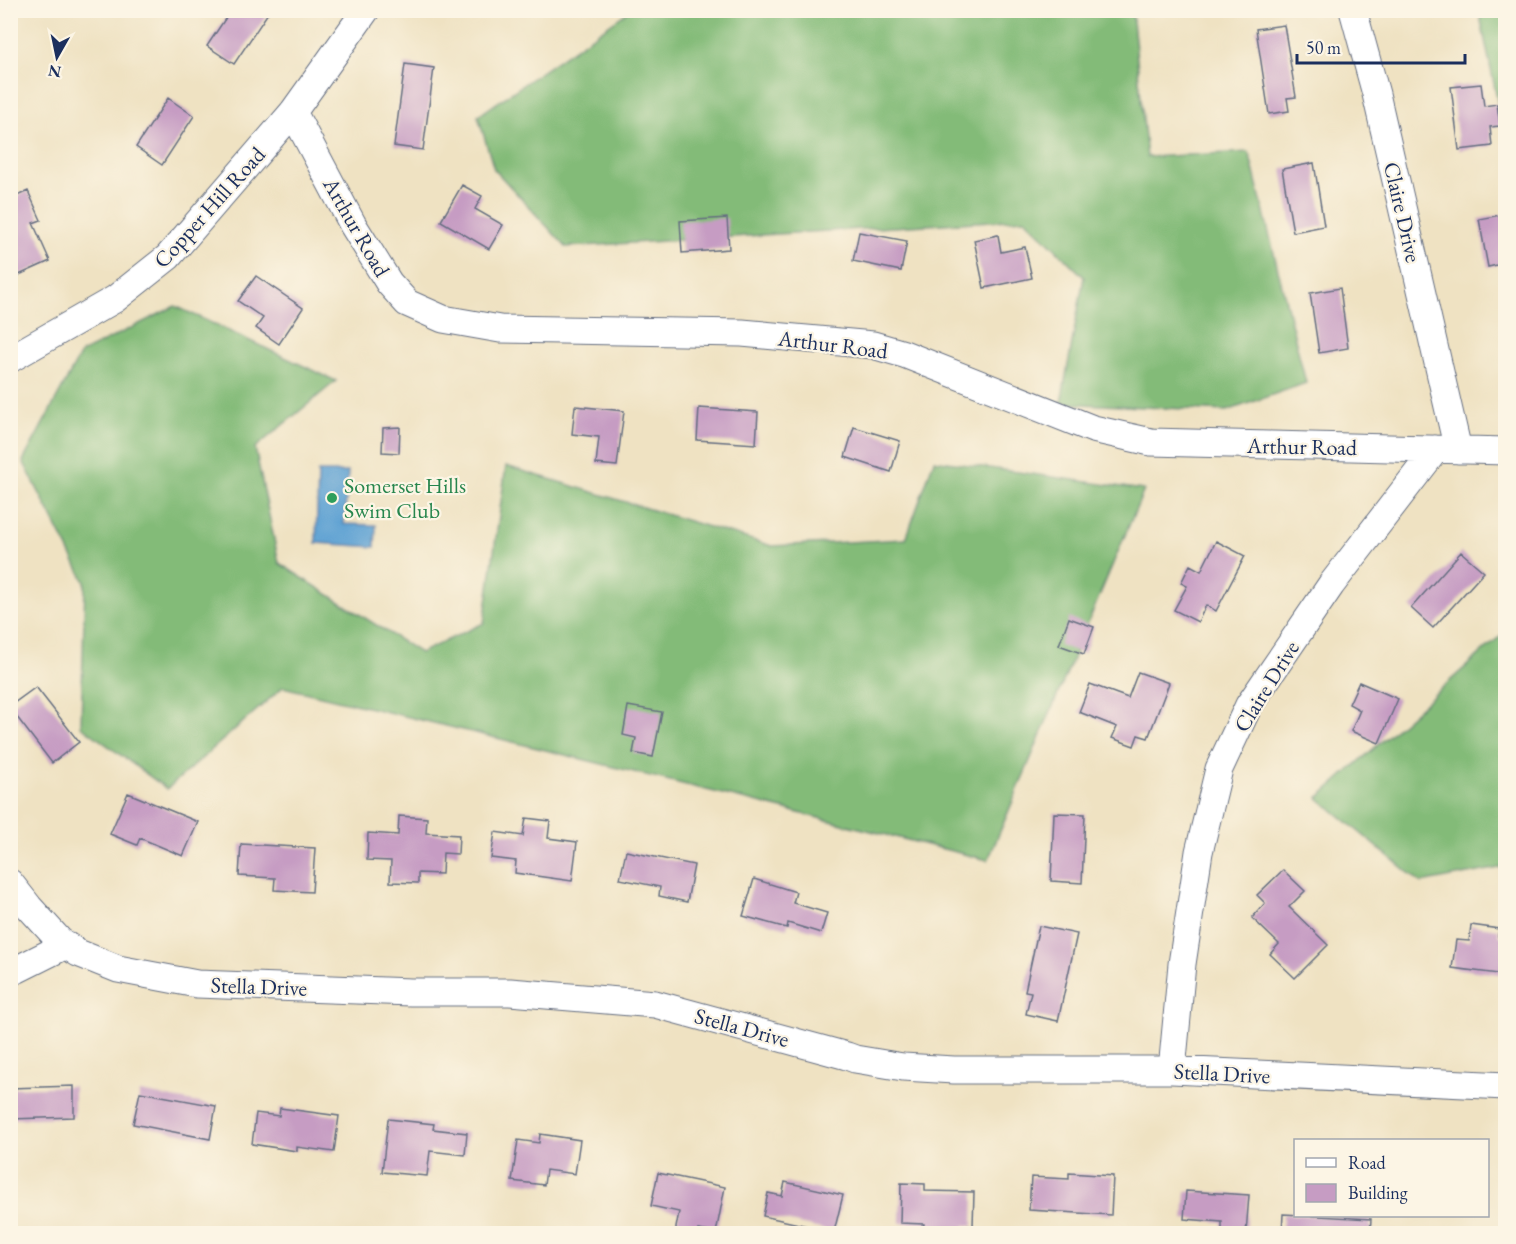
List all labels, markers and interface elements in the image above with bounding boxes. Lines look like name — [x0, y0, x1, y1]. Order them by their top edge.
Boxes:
north arrow — [27, 27, 87, 87]
scale bar — [1297, 27, 1465, 65]
text: 50 m — [1306, 36, 1341, 59]
text: N — [47, 60, 63, 83]
street label: Copper Hill Road — [147, 140, 272, 274]
street label: Claire Drive — [1377, 159, 1428, 266]
street label: Arthur Road — [316, 171, 397, 283]
street label: Arthur Road — [775, 323, 890, 366]
street label: Arthur Road — [1246, 431, 1358, 462]
place label: Somerset Hills Swim Club — [344, 471, 466, 525]
marker: Somerset Hills Swim Club — [325, 491, 339, 505]
street label: Claire Drive — [1227, 635, 1306, 737]
street label: Stella Drive — [210, 970, 308, 1003]
street label: Stella Drive — [692, 1001, 793, 1054]
street label: Stella Drive — [1173, 1056, 1271, 1091]
legend — [1294, 1139, 1489, 1217]
text: Road — [1348, 1151, 1387, 1174]
text: Building — [1348, 1181, 1408, 1204]

